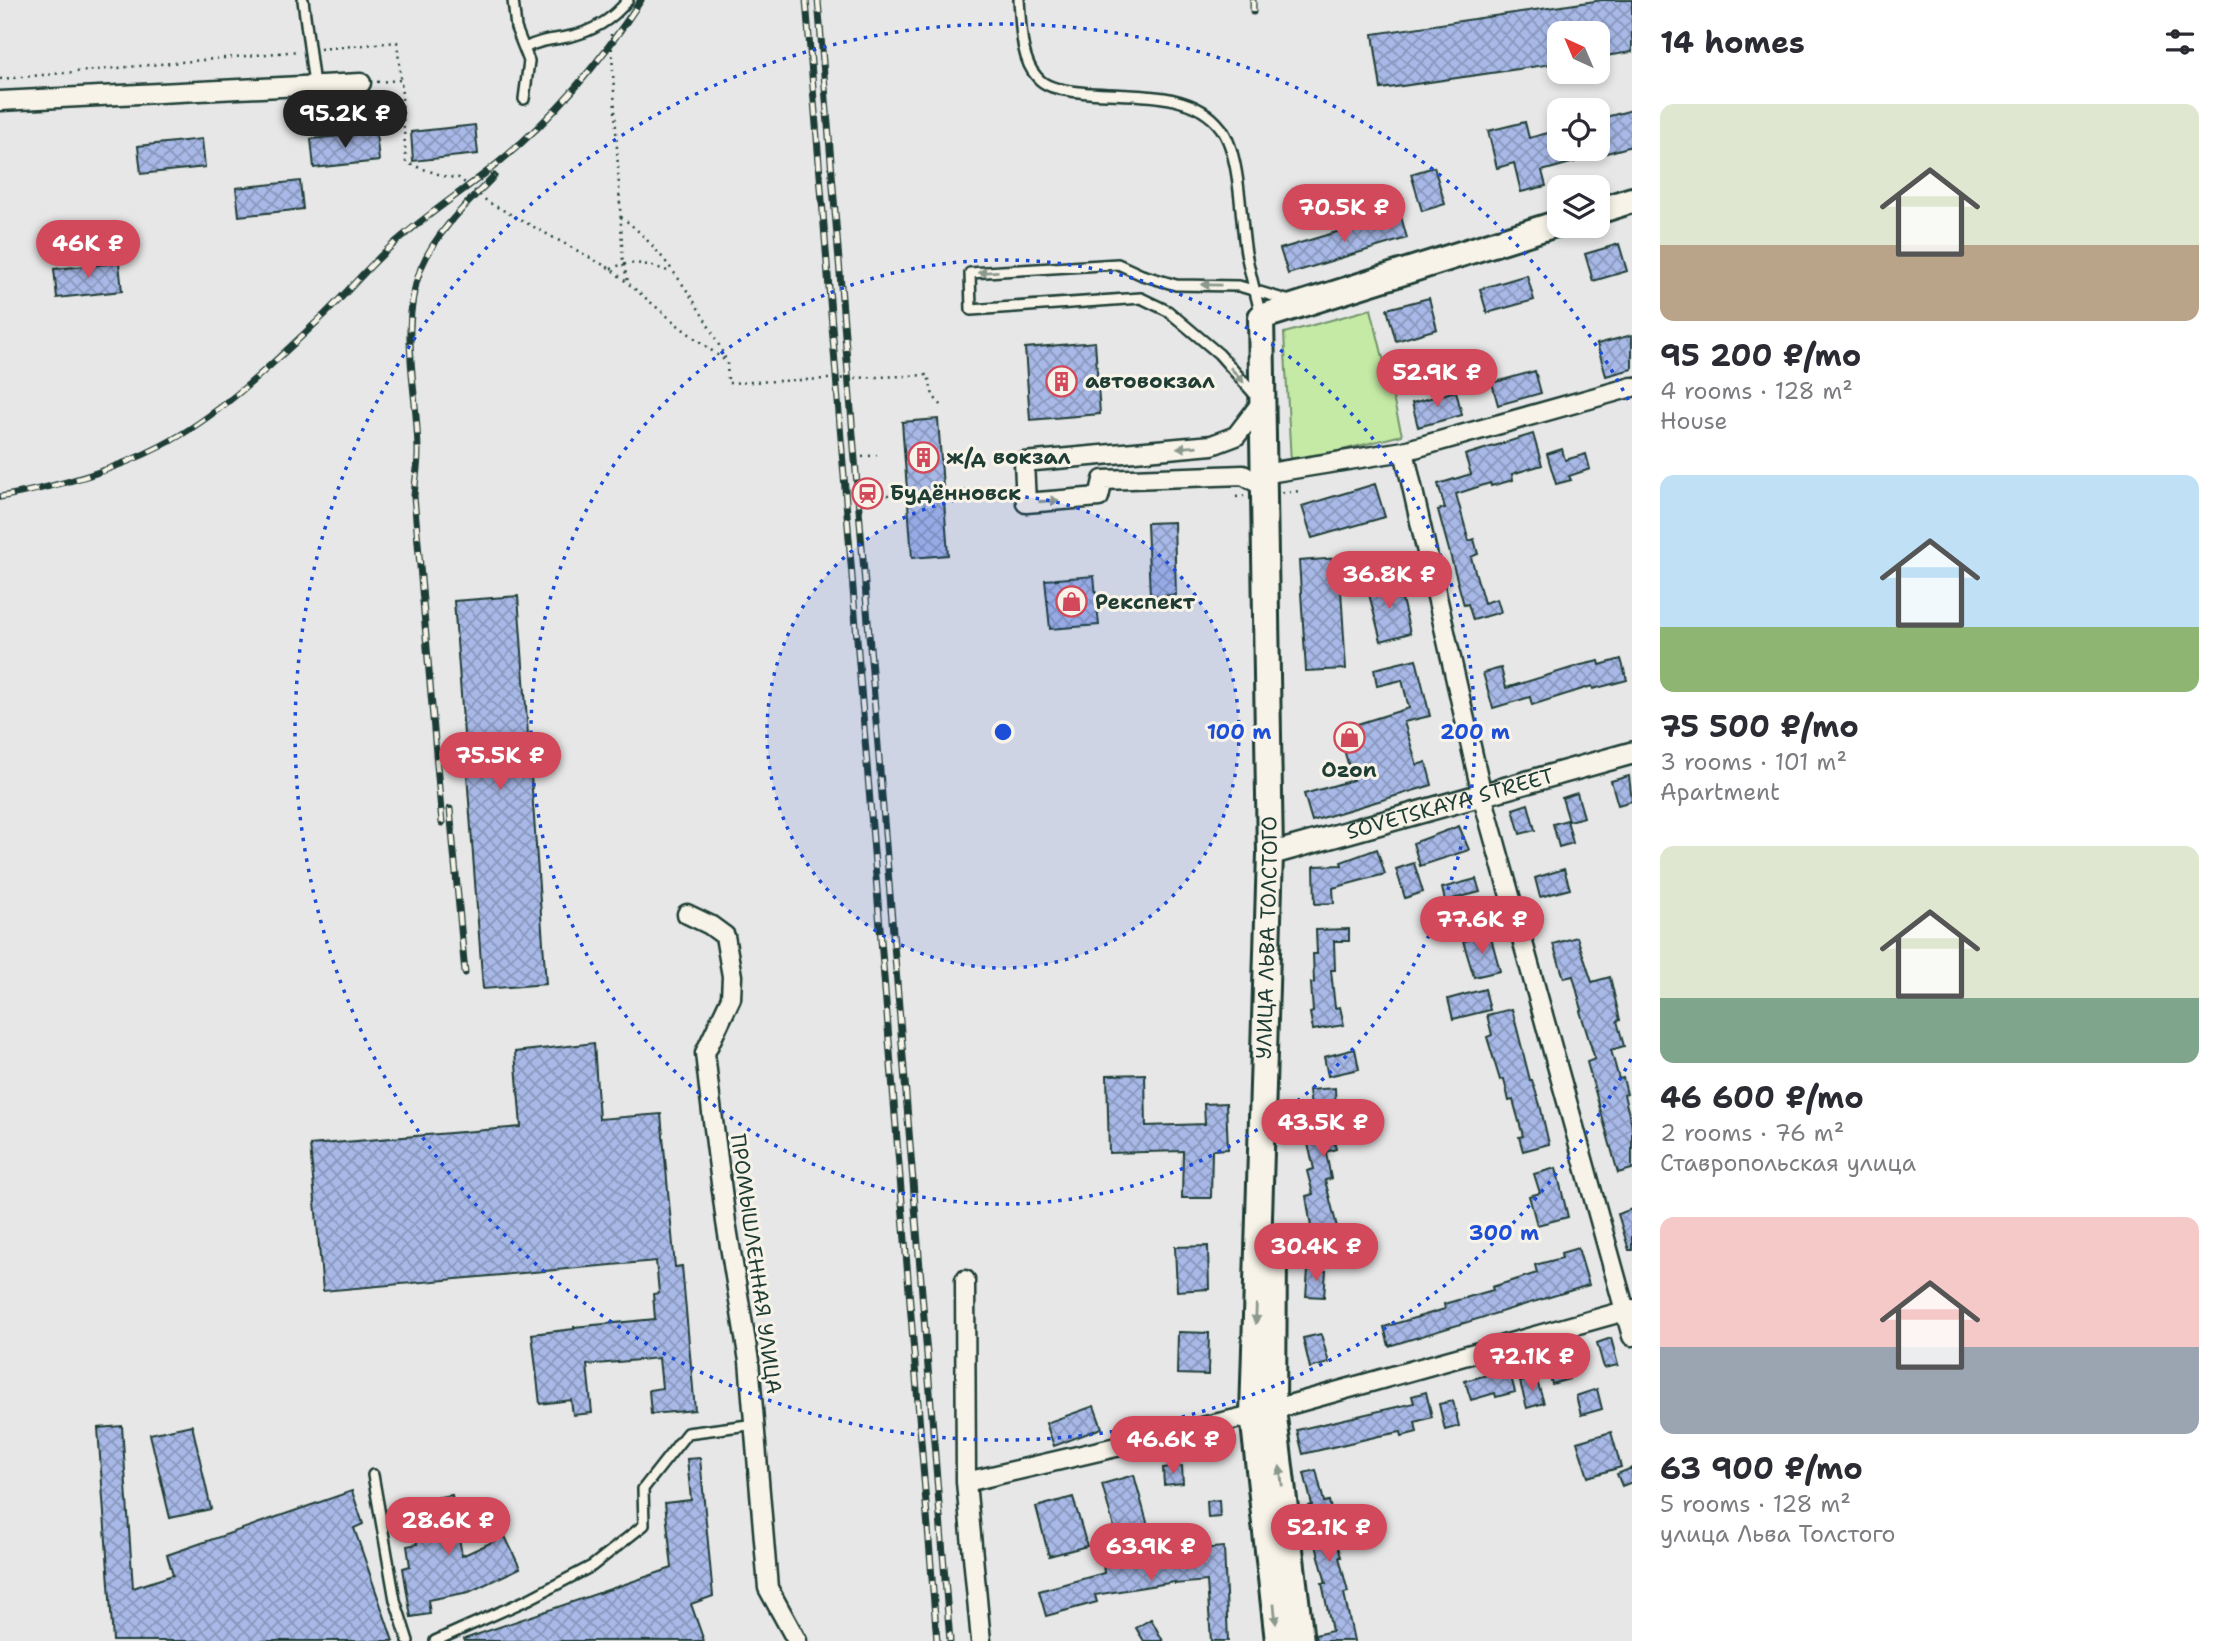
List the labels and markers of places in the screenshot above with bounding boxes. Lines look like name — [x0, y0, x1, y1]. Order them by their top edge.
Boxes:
pin: 95.2K ₽ — [280, 90, 410, 150]
pin: 70.5K ₽ — [1279, 184, 1409, 244]
pin: 46K ₽ — [39, 220, 137, 280]
pin: 52.9K ₽ — [1372, 350, 1502, 409]
building icon: автовокзал — [1045, 364, 1079, 398]
place label: автовокзал — [1085, 367, 1215, 395]
building icon: ж/д вокзал — [906, 440, 940, 474]
place label: ж/д вокзал — [946, 443, 1071, 471]
station icon: Будённовск — [850, 476, 884, 510]
place label: Будённовск — [890, 479, 1021, 507]
pin: 36.8K ₽ — [1324, 552, 1454, 611]
shop icon: Рекспект — [1055, 585, 1089, 619]
place label: Рекспект — [1095, 588, 1196, 616]
centre of rings — [991, 720, 1015, 744]
shop icon: Ozon — [1332, 721, 1366, 755]
pin: 75.5K ₽ — [435, 732, 565, 792]
place label: Ozon — [1321, 756, 1377, 784]
pin: 77.6K ₽ — [1417, 897, 1547, 956]
pin: 43.5K ₽ — [1258, 1100, 1388, 1159]
pin: 30.4K ₽ — [1251, 1224, 1381, 1283]
pin: 72.1K ₽ — [1467, 1334, 1597, 1393]
pin: 46.6K ₽ — [1108, 1416, 1238, 1476]
pin: 28.6K ₽ — [383, 1498, 513, 1557]
pin: 52.1K ₽ — [1264, 1504, 1394, 1564]
pin: 63.9K ₽ — [1086, 1524, 1216, 1583]

